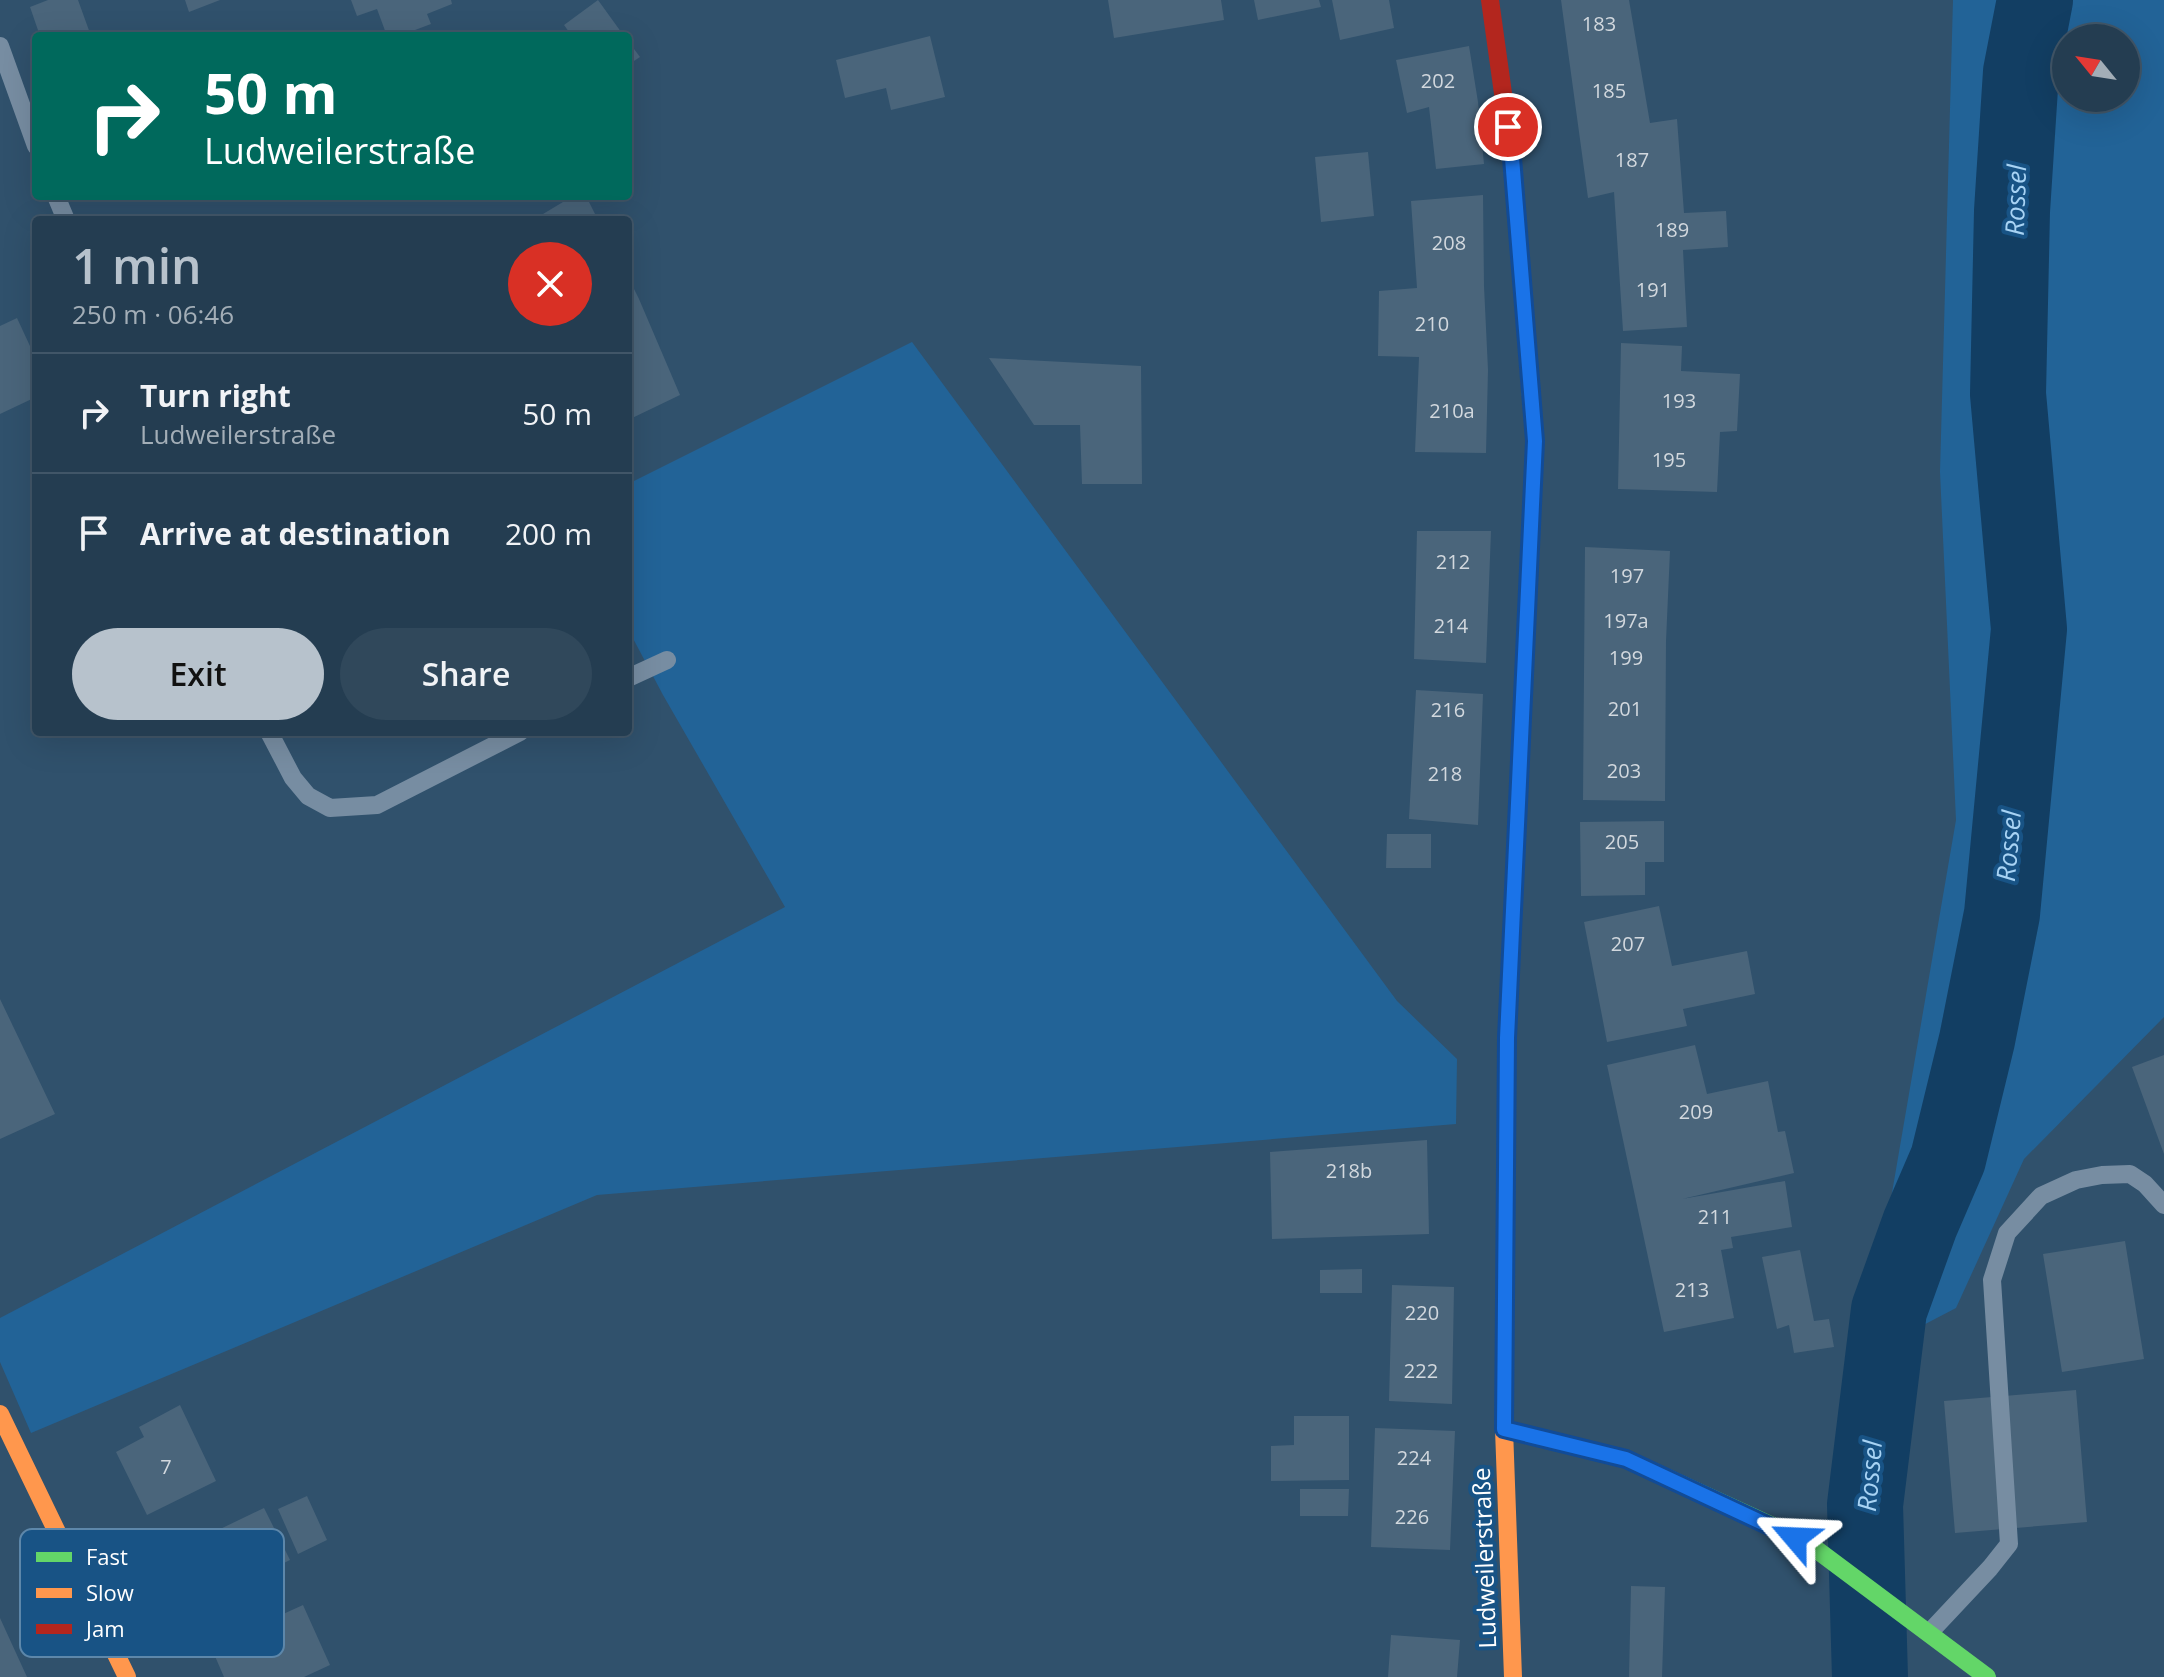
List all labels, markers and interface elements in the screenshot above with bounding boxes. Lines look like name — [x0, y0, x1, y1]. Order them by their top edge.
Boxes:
house number: 183 — [1582, 10, 1616, 37]
north arrow — [2052, 24, 2140, 112]
map controls — [2052, 24, 2140, 112]
text: 50 m — [204, 54, 338, 130]
icon: right — [72, 64, 176, 168]
house number: 202 — [1421, 67, 1455, 94]
house number: 185 — [1592, 77, 1626, 104]
pin — [1474, 93, 1542, 161]
icon: arrive — [1486, 105, 1530, 149]
text: Ludweilerstraße — [204, 126, 475, 175]
house number: 187 — [1615, 146, 1649, 173]
water label: Rossel — [1996, 162, 2034, 236]
house number: 189 — [1655, 216, 1689, 243]
house number: 208 — [1432, 229, 1466, 256]
text: 1 min — [72, 233, 202, 298]
button: close — [508, 242, 592, 326]
house number: 191 — [1636, 276, 1670, 303]
text: 250 m · 06:46 — [72, 296, 234, 332]
house number: 210 — [1415, 310, 1449, 337]
text: Turn right — [140, 375, 291, 416]
house number: 193 — [1662, 387, 1696, 414]
icon: right — [72, 391, 116, 435]
text: 50 m — [522, 393, 592, 434]
house number: 210a — [1429, 397, 1475, 424]
text: Ludweilerstraße — [140, 416, 336, 452]
house number: 195 — [1652, 446, 1686, 473]
icon: arrive — [72, 511, 116, 555]
text: Arrive at destination — [140, 513, 451, 554]
text: 200 m — [505, 513, 592, 554]
house number: 212 — [1436, 548, 1470, 575]
house number: 197 — [1610, 562, 1644, 589]
house number: 197a — [1603, 607, 1649, 634]
house number: 214 — [1434, 612, 1469, 639]
button: Exit — [72, 628, 324, 720]
button: Share — [340, 628, 592, 720]
house number: 199 — [1609, 644, 1643, 671]
house number: 201 — [1608, 695, 1642, 722]
house number: 216 — [1431, 696, 1465, 723]
house number: 203 — [1607, 757, 1641, 784]
house number: 218 — [1428, 760, 1462, 787]
water label: Rossel — [1987, 807, 2029, 883]
house number: 205 — [1605, 828, 1639, 855]
house number: 207 — [1611, 930, 1645, 957]
house number: 209 — [1679, 1098, 1713, 1125]
house number: 218b — [1326, 1157, 1372, 1184]
house number: 211 — [1698, 1203, 1732, 1230]
house number: 213 — [1675, 1276, 1709, 1303]
house number: 220 — [1405, 1299, 1439, 1326]
house number: 222 — [1404, 1357, 1438, 1384]
water label: Rossel — [1848, 1437, 1890, 1513]
house number: 224 — [1397, 1444, 1432, 1471]
house number: 7 — [160, 1453, 172, 1480]
street label: Ludweilerstraße — [1464, 1467, 1503, 1649]
position arrow — [1753, 1496, 1837, 1580]
house number: 226 — [1395, 1503, 1429, 1530]
legend — [20, 1529, 284, 1657]
text: Fast — [86, 1541, 128, 1571]
text: Slow — [86, 1577, 134, 1607]
text: Jam — [84, 1613, 125, 1643]

